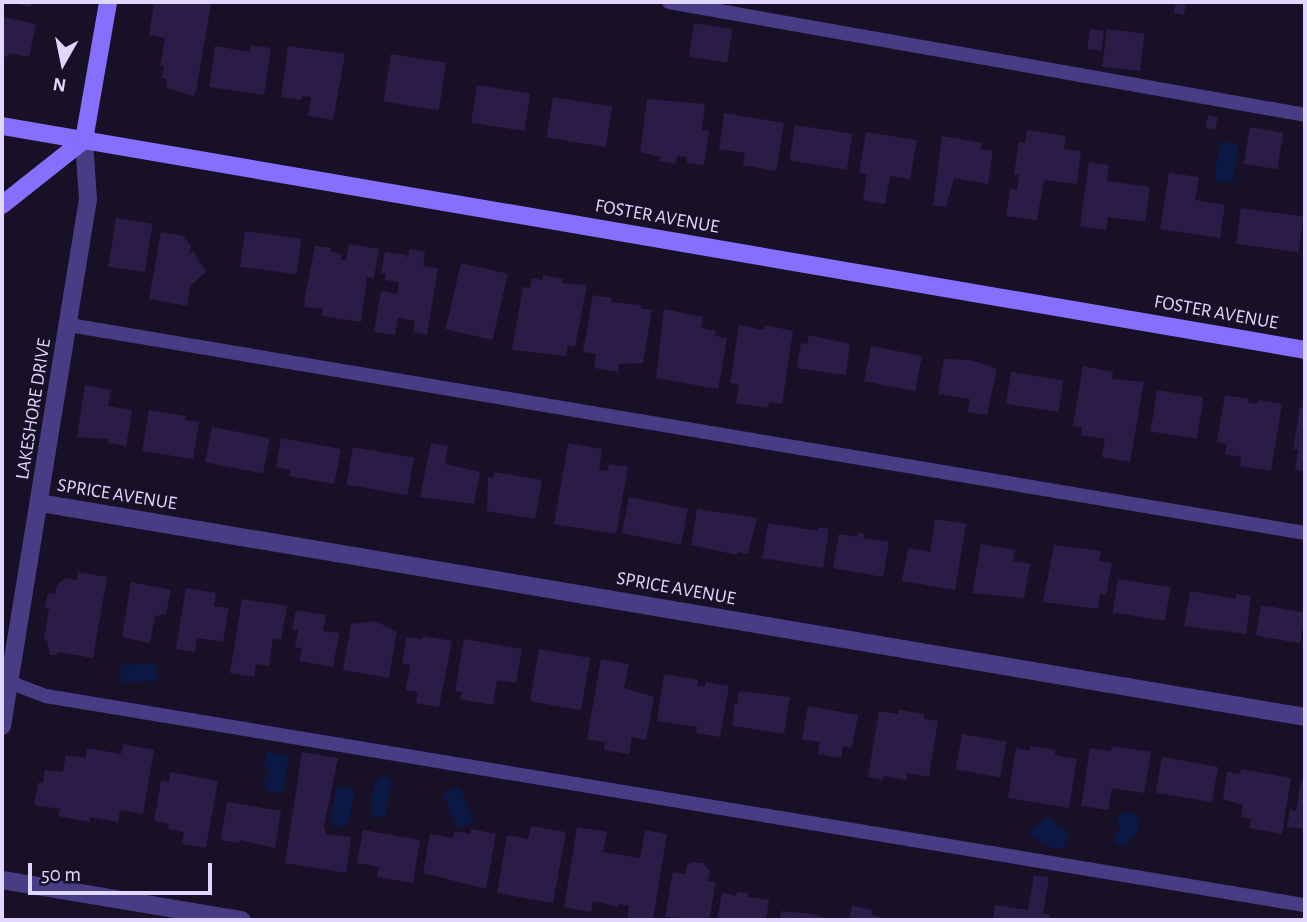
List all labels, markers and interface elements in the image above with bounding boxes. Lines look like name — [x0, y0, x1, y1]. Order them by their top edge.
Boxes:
north arrow — [28, 28, 98, 98]
text: N — [52, 74, 68, 95]
street label: FOSTER AVENUE — [593, 195, 721, 239]
street label: FOSTER AVENUE — [1152, 291, 1280, 335]
street label: LAKESHORE DRIVE — [12, 337, 56, 481]
street label: SPRICE AVENUE — [56, 474, 178, 516]
street label: SPRICE AVENUE — [615, 567, 737, 611]
scale bar — [32, 848, 215, 892]
text: 50 m — [41, 864, 81, 885]

